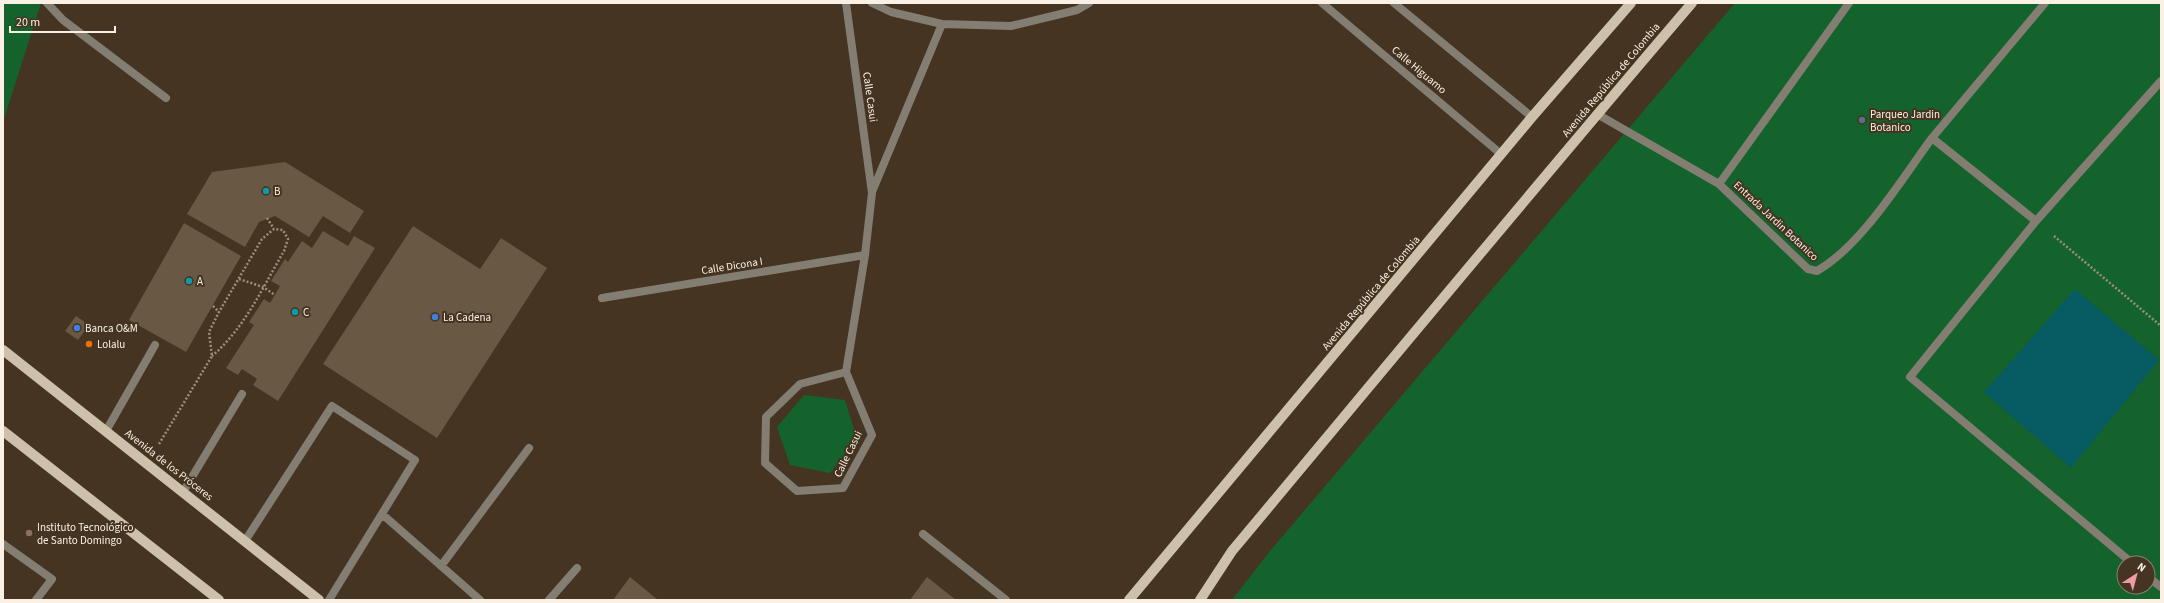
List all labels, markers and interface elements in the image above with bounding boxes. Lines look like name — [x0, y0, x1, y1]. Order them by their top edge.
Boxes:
scale bar — [10, 8, 115, 34]
text: 20 m — [16, 14, 40, 31]
street label: Avenida República de Colombia — [1559, 20, 1663, 140]
street label: Calle Higuamo — [1388, 43, 1450, 97]
street label: Calle Casui — [859, 71, 881, 123]
place label: Parqueo Jardin Botanico — [1870, 107, 1940, 135]
marker: Parqueo Jardin Botanico — [1857, 115, 1867, 125]
street label: Entrada Jardin Botanico — [1730, 178, 1822, 264]
place label: B — [274, 184, 281, 199]
marker: B — [261, 186, 271, 196]
street label: Avenida República de Colombia — [1319, 233, 1423, 353]
street label: Calle Dicona I — [700, 254, 764, 278]
place label: A — [197, 274, 203, 289]
marker: A — [184, 276, 194, 286]
place label: C — [303, 305, 309, 320]
marker: C — [290, 307, 300, 317]
place label: La Cadena — [443, 310, 491, 325]
marker: La Cadena — [430, 312, 440, 322]
place label: Banca O&M — [85, 321, 138, 336]
marker: Banca O&M — [72, 323, 82, 333]
place label: Lolalu — [97, 337, 125, 352]
marker: Lolalu — [84, 339, 94, 349]
street label: Avenida de los Próceres — [122, 426, 217, 504]
street label: Calle Casui — [830, 428, 866, 480]
place label: Instituto Tecnológico de Santo Domingo — [37, 520, 134, 548]
marker: Instituto Tecnológico de Santo Domingo — [24, 528, 34, 538]
north arrow — [2116, 555, 2156, 595]
text: N — [2134, 559, 2149, 576]

